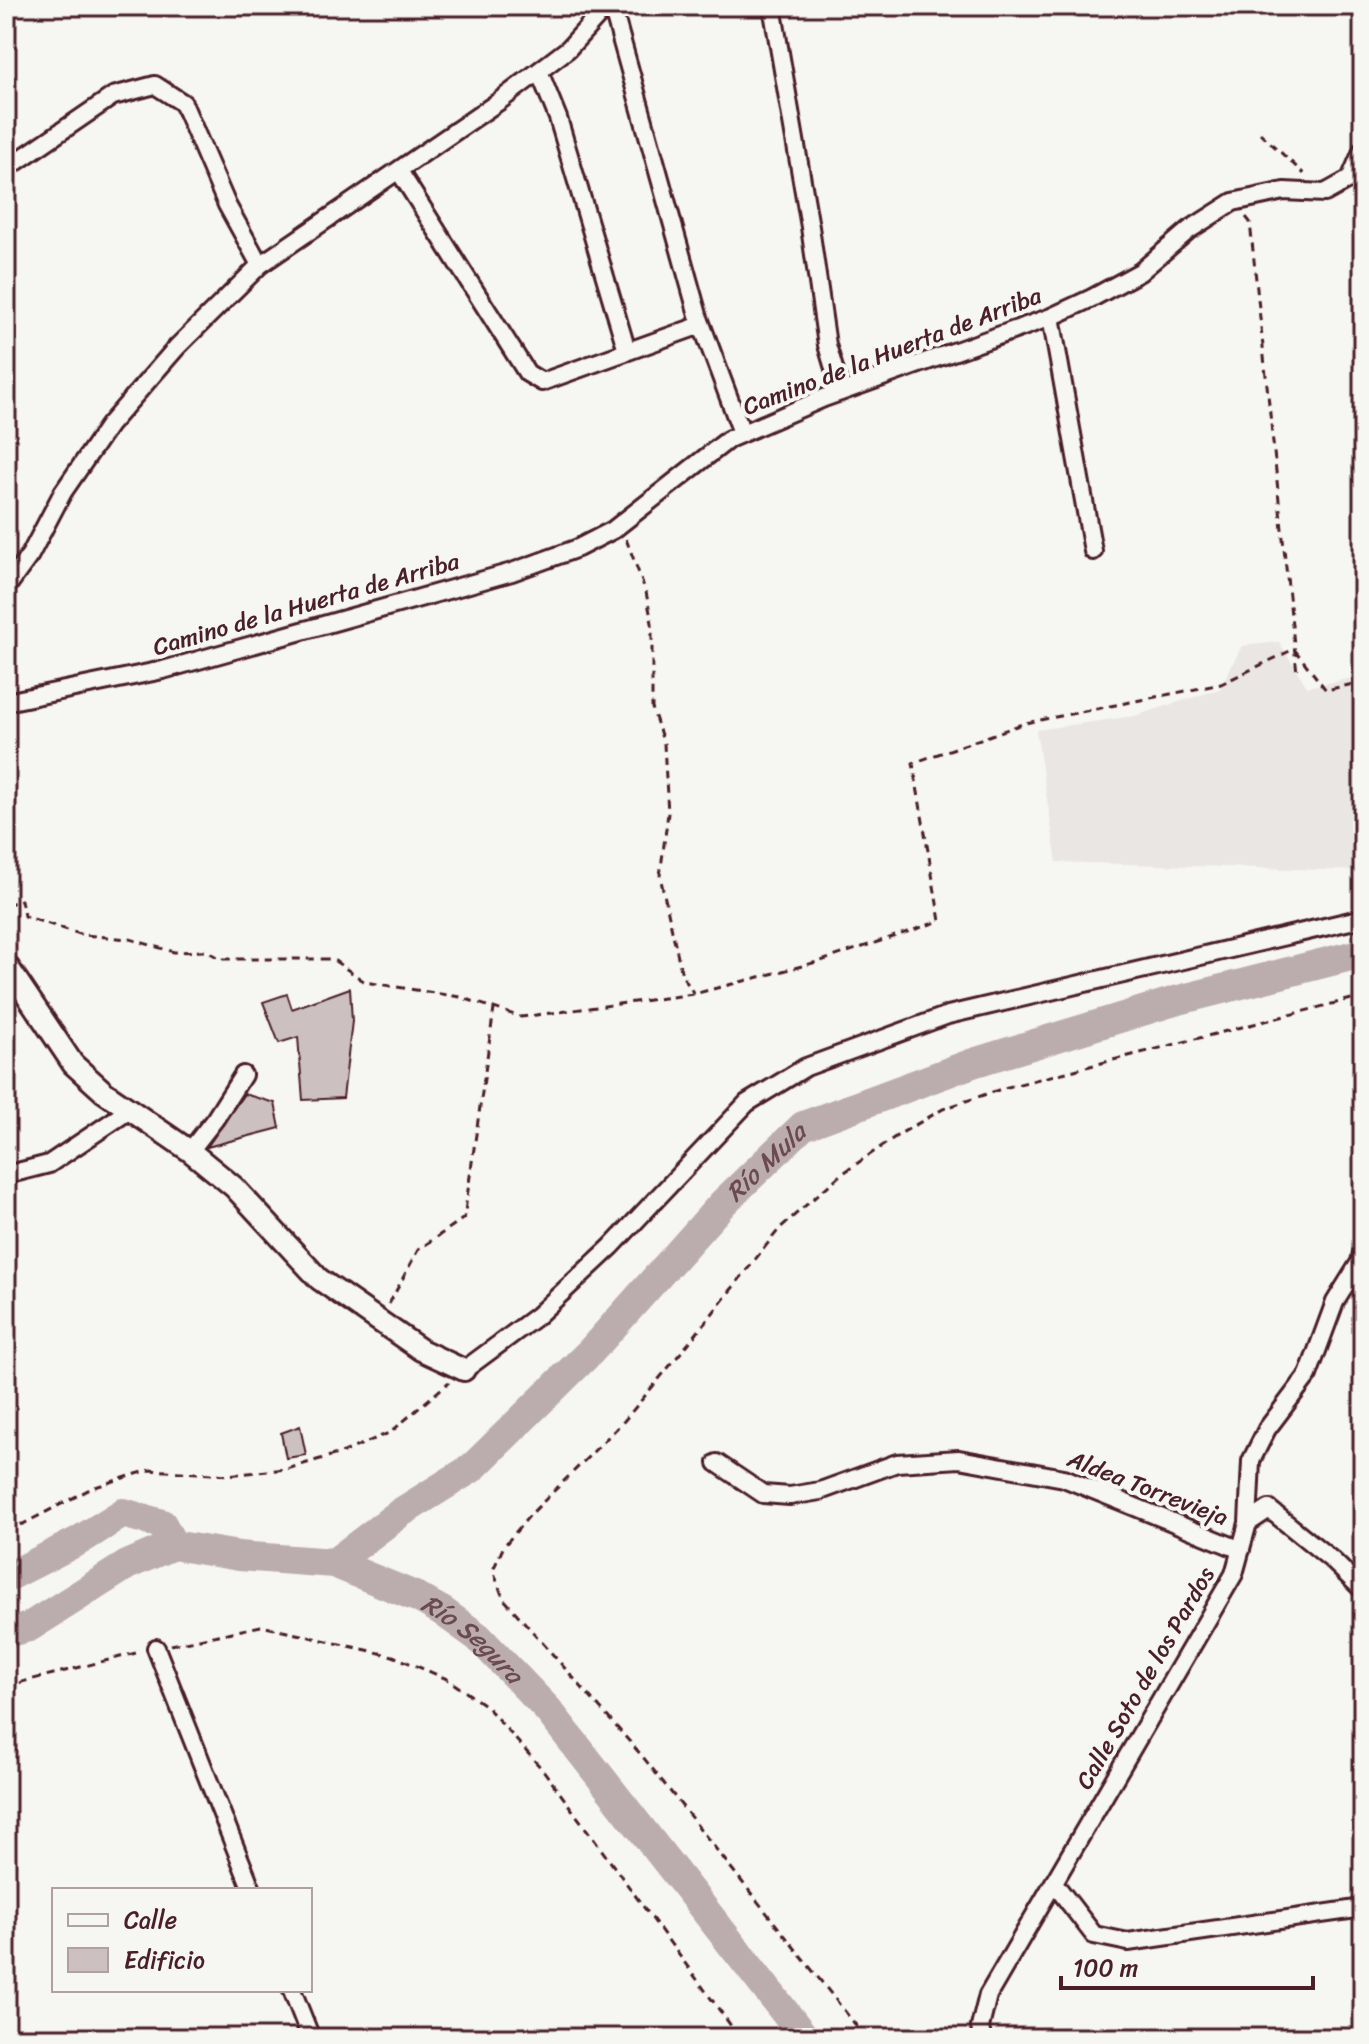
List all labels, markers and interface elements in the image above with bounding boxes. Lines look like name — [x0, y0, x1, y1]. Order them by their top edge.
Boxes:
street label: Camino de la Huerta de Arriba — [736, 274, 1048, 427]
street label: Camino de la Huerta de Arriba — [148, 540, 465, 668]
water label: Río Mula — [714, 1109, 820, 1213]
street label: Aldea Torrevieja — [1060, 1438, 1235, 1538]
street label: Calle Soto de los Pardos — [1064, 1558, 1226, 1797]
water label: Río Segura — [413, 1581, 537, 1697]
legend — [52, 1888, 312, 1992]
text: Calle — [124, 1899, 177, 1941]
text: Edificio — [124, 1939, 205, 1981]
scale bar — [1061, 1940, 1313, 1990]
text: 100 m — [1073, 1947, 1138, 1989]

